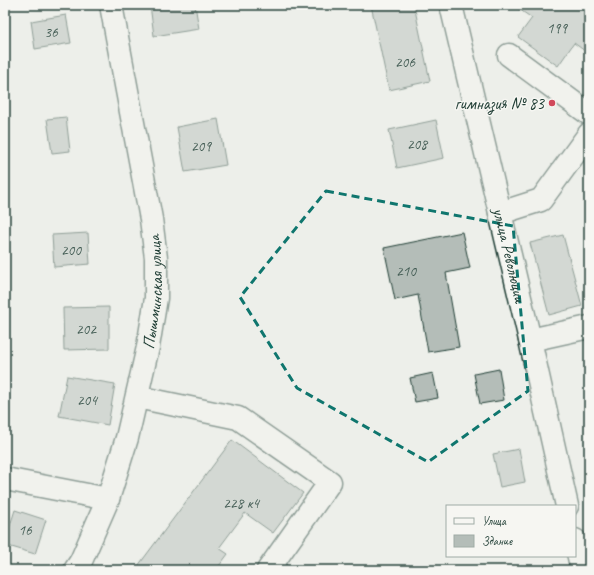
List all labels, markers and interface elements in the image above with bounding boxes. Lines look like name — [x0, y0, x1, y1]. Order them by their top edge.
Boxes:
house number: 199 — [547, 19, 568, 38]
house number: 36 — [44, 23, 59, 42]
house number: 206 — [395, 53, 416, 72]
place label: гимназия № 83 — [455, 93, 545, 115]
marker: гимназия № 83 — [547, 98, 557, 108]
house number: 208 — [407, 135, 428, 154]
house number: 209 — [191, 137, 212, 156]
street label: улица Революции — [488, 205, 532, 306]
street label: Пышминская улица — [137, 232, 167, 351]
house number: 200 — [61, 241, 82, 260]
house number: 210 — [396, 262, 417, 281]
house number: 202 — [76, 320, 97, 339]
house number: 204 — [77, 391, 98, 410]
house number: 228 к4 — [223, 494, 260, 513]
legend — [446, 505, 576, 557]
text: Улица — [482, 513, 507, 529]
house number: 16 — [18, 521, 33, 540]
text: Здание — [482, 533, 513, 549]

